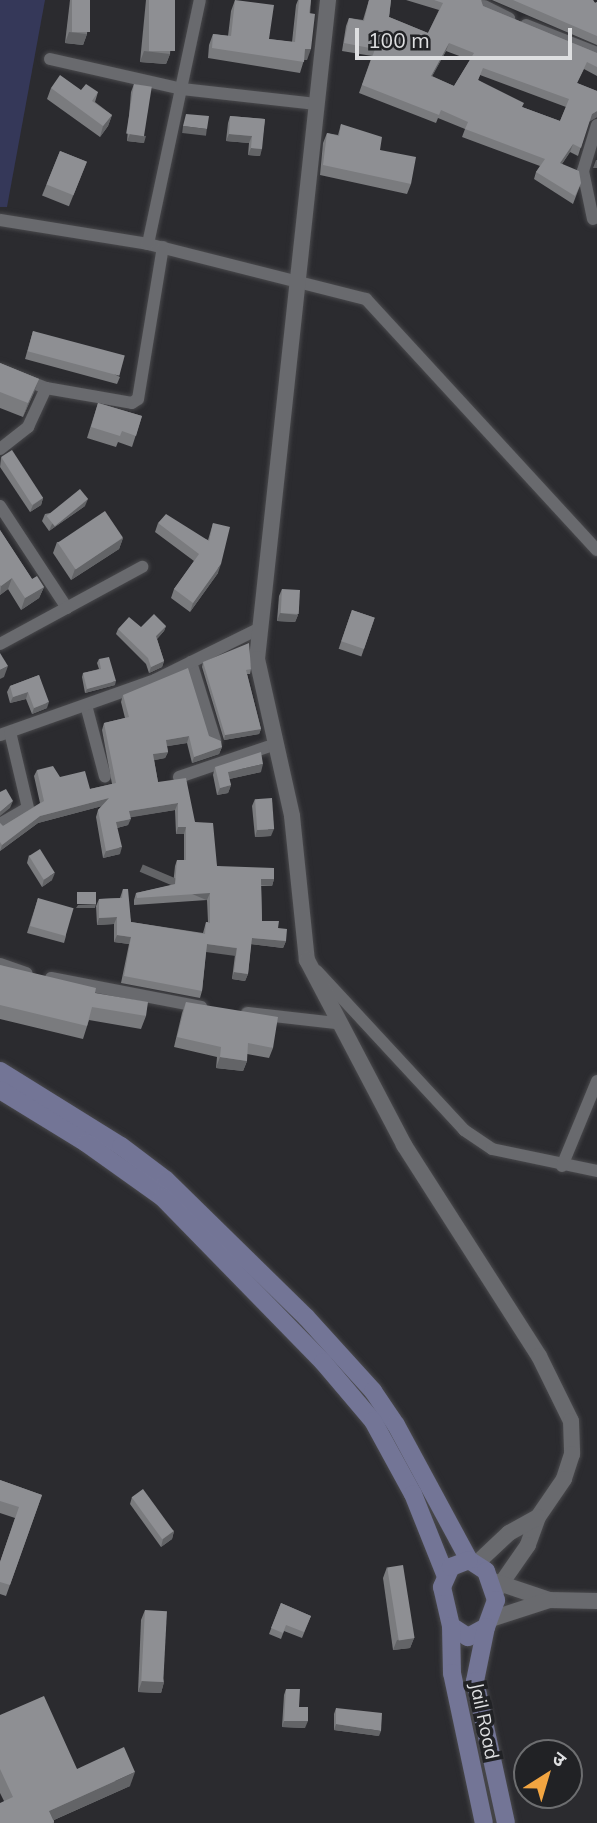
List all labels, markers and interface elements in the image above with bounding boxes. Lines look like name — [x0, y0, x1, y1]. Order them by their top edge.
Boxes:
scale bar — [359, 14, 576, 58]
text: 100 m — [368, 27, 430, 53]
street label: Jail Road — [465, 1680, 503, 1762]
north arrow — [513, 1739, 583, 1809]
text: उ — [548, 1746, 571, 1772]

